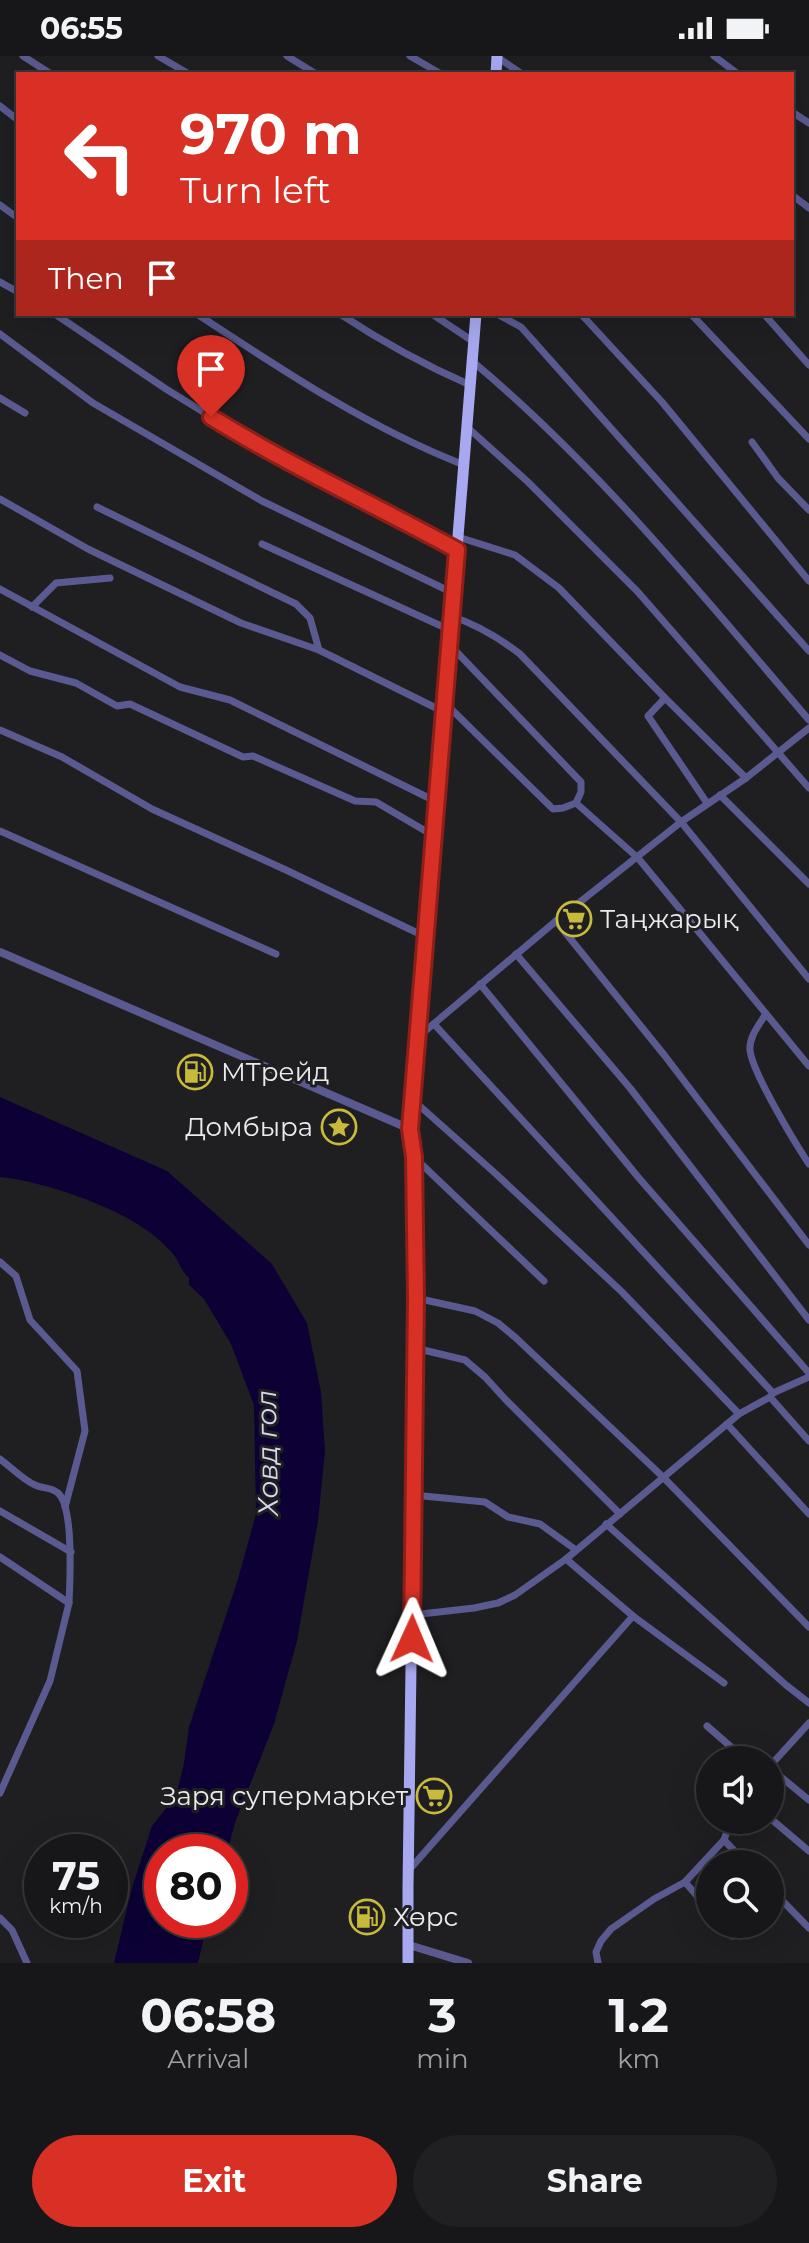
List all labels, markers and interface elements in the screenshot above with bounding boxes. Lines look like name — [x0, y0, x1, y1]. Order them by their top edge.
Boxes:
text: 06:55 — [40, 10, 123, 47]
text: 970 m — [180, 100, 362, 168]
icon: left — [48, 104, 152, 208]
text: Turn left — [180, 168, 331, 212]
icon: arrive — [140, 256, 184, 300]
text: Then — [48, 260, 124, 297]
pin — [177, 335, 245, 417]
icon: arrive — [189, 347, 233, 391]
supermarket icon: Таңжарық — [555, 900, 593, 938]
place label: Таңжарық — [600, 903, 739, 935]
fuel station icon: MTрейд — [176, 1053, 214, 1091]
place label: MTрейд — [221, 1056, 329, 1088]
place icon: Домбыра — [320, 1108, 358, 1146]
place label: Домбыра — [185, 1111, 313, 1143]
water label: Ховд гол — [249, 1390, 285, 1517]
position arrow — [370, 1597, 454, 1681]
map controls — [696, 1746, 784, 1938]
button: sound — [696, 1746, 784, 1834]
supermarket icon: Заря супермаркет — [415, 1777, 453, 1815]
place label: Заря супермаркет — [160, 1780, 409, 1812]
speed limit sign: 80 — [144, 1834, 248, 1938]
button: search — [696, 1850, 784, 1938]
text: 75 — [52, 1851, 100, 1900]
text: km/h — [49, 1894, 103, 1918]
fuel station icon: Хөрс — [348, 1898, 386, 1936]
place label: Хөрс — [393, 1901, 458, 1933]
text: 06:58 — [140, 1986, 276, 2044]
text: 3 — [428, 1986, 457, 2044]
text: 1.2 — [609, 1986, 669, 2044]
text: Arrival — [167, 2043, 249, 2075]
text: min — [416, 2043, 468, 2075]
text: km — [617, 2043, 660, 2075]
button: Exit — [32, 2135, 397, 2227]
button: Share — [413, 2135, 777, 2227]

